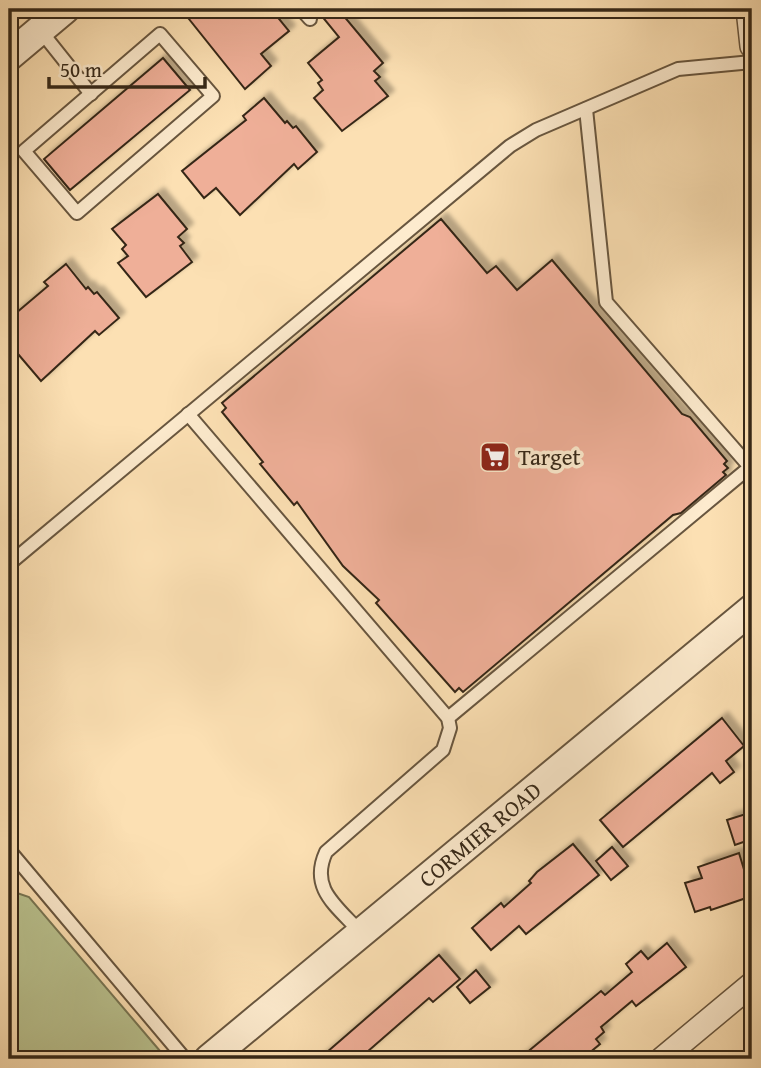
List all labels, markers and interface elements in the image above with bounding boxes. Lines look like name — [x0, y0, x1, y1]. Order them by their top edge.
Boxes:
scale bar — [49, 46, 205, 90]
text: 50 m — [60, 54, 102, 85]
supermarket icon: Target — [478, 440, 512, 474]
place label: Target — [518, 440, 581, 473]
street label: CORMIER ROAD — [411, 773, 548, 895]

